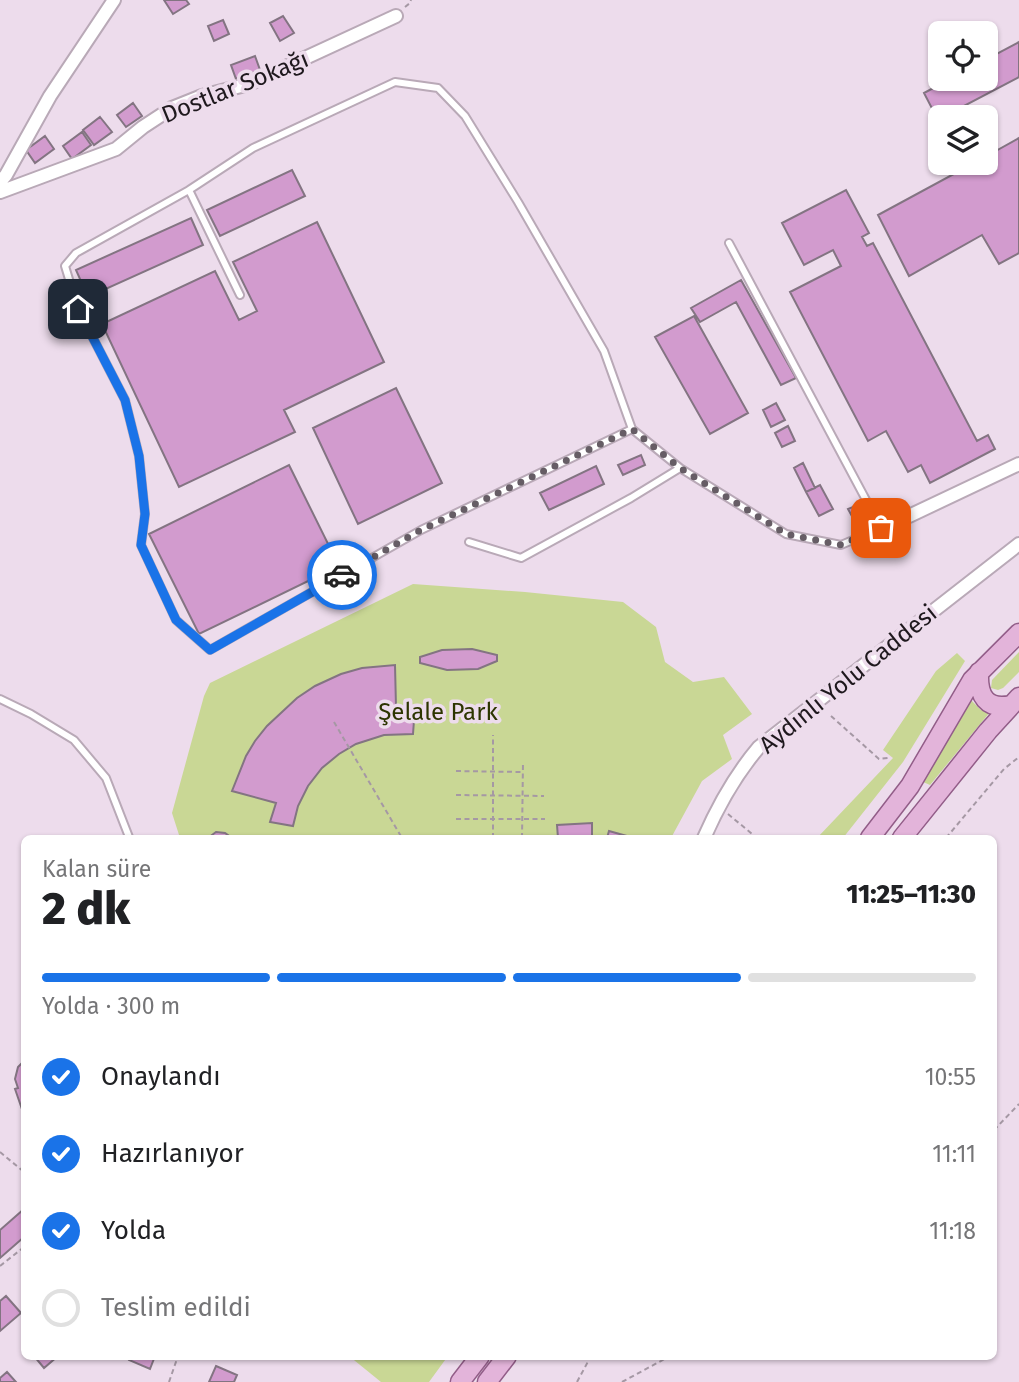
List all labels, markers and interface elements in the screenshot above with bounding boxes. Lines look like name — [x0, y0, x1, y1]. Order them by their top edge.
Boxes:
map controls — [928, 21, 998, 175]
button: locate — [928, 21, 998, 91]
street label: Dostlar Sokağı — [158, 45, 312, 129]
button: layers — [928, 105, 998, 175]
pin — [48, 279, 108, 339]
icon: home — [59, 290, 97, 328]
pin — [851, 498, 911, 558]
icon: bag — [862, 509, 900, 547]
courier — [307, 540, 377, 610]
icon: car — [323, 556, 361, 594]
street label: Aydınlı Yolu Caddesi — [754, 599, 942, 759]
park label: Şelale Park — [378, 698, 498, 726]
text: Kalan süre — [42, 855, 151, 883]
text: 11:25–11:30 — [846, 879, 976, 910]
text: 2 dk — [42, 881, 130, 936]
text: Yolda · 300 m — [42, 992, 180, 1020]
icon: check — [42, 1058, 80, 1096]
text: Onaylandı — [101, 1061, 221, 1092]
text: 10:55 — [925, 1063, 976, 1091]
icon: check — [42, 1135, 80, 1173]
text: Hazırlanıyor — [101, 1138, 244, 1169]
text: 11:11 — [932, 1140, 976, 1168]
icon: check — [42, 1212, 80, 1250]
text: Yolda — [101, 1215, 166, 1246]
text: 11:18 — [929, 1217, 976, 1245]
text: Teslim edildi — [101, 1292, 251, 1323]

